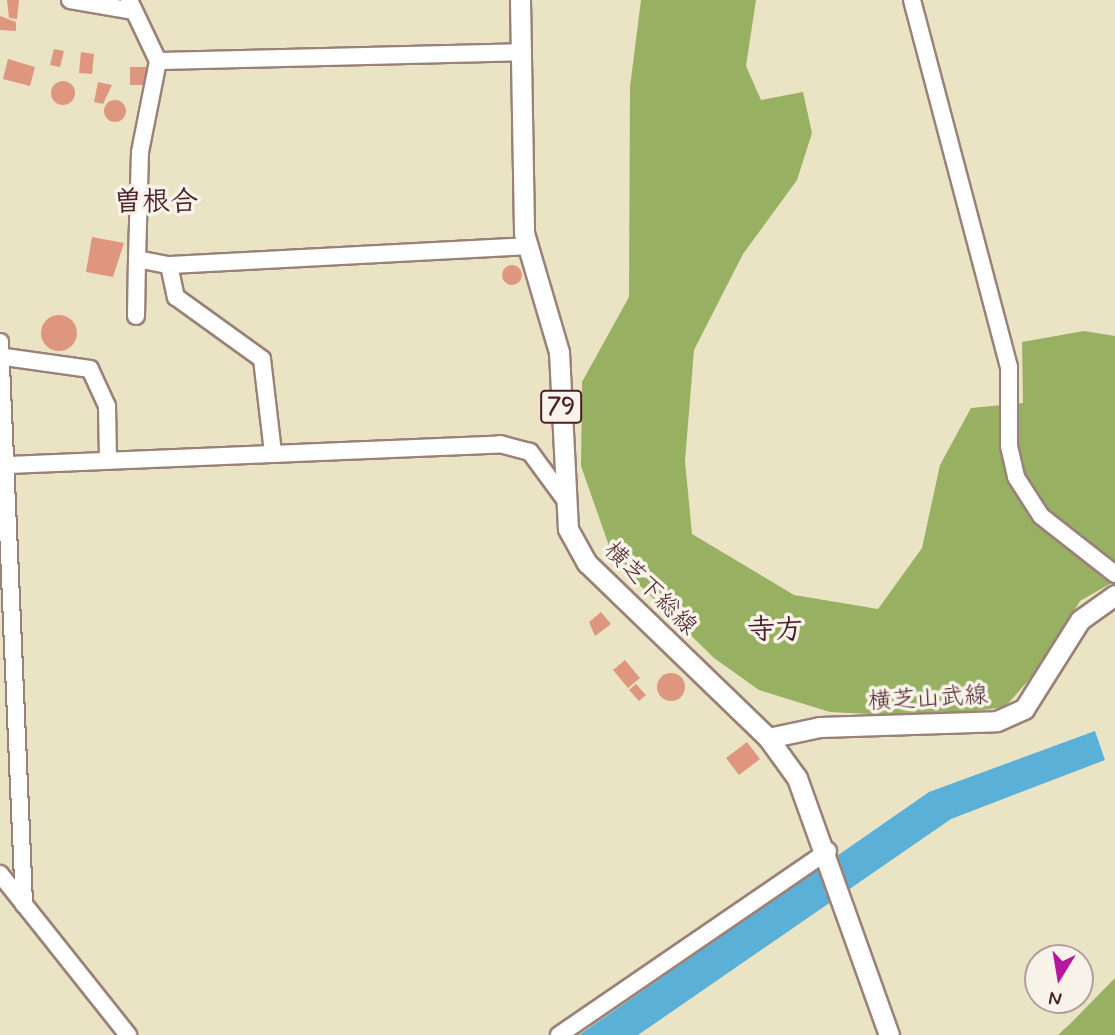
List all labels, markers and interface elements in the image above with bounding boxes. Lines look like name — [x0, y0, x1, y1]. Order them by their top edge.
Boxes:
district label: 曽根合 — [114, 186, 198, 220]
road number: 79 — [540, 388, 582, 426]
street label: 横芝下総線 — [597, 536, 703, 642]
district label: 寺方 — [747, 614, 803, 648]
street label: 横芝山武線 — [867, 681, 989, 717]
north arrow — [1024, 944, 1094, 1014]
text: N — [1047, 985, 1064, 1012]

